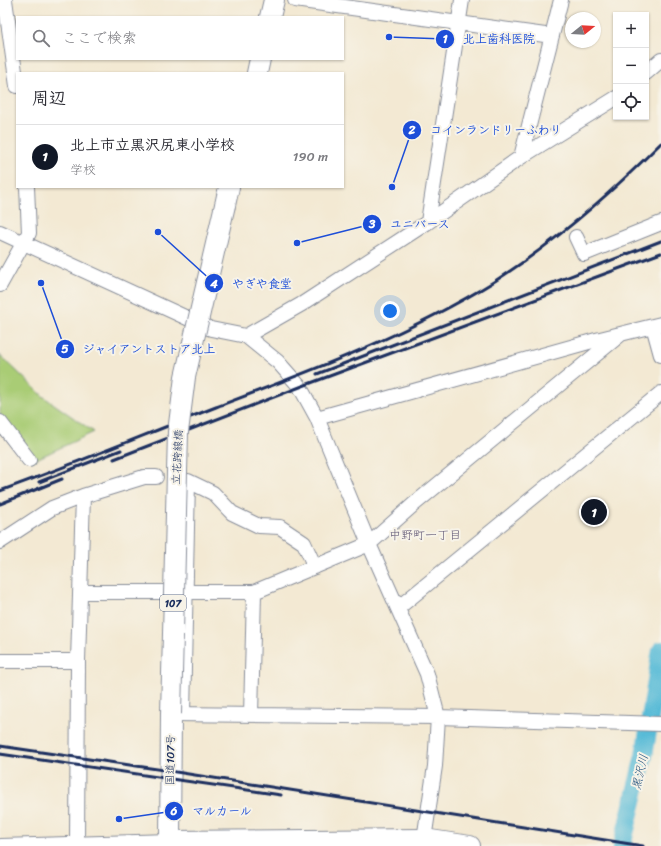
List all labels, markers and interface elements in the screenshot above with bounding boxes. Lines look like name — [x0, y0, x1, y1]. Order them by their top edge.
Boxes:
north arrow — [565, 12, 601, 48]
map controls — [613, 12, 649, 120]
button: + — [613, 12, 649, 48]
search box — [16, 16, 344, 60]
text: ここで検索 — [62, 25, 137, 51]
icon: search — [30, 27, 52, 49]
callout: 北上歯科医院 — [435, 27, 543, 51]
text: 1 — [442, 28, 448, 50]
text: 北上歯科医院 — [463, 28, 535, 50]
button: − — [613, 48, 649, 84]
text: 周辺 — [32, 83, 66, 113]
button: locate — [613, 84, 649, 120]
callout: コインランドリーふわり — [402, 118, 570, 142]
text: 2 — [408, 119, 416, 141]
text: コインランドリーふわり — [430, 119, 562, 141]
text: 北上市立黒沢尻東小学校 — [70, 132, 235, 158]
text: 1 — [42, 145, 48, 168]
text: 190 m — [293, 145, 328, 168]
text: 学校 — [70, 158, 96, 181]
callout: ユニバース — [362, 212, 458, 236]
text: 3 — [368, 213, 376, 235]
text: ユニバース — [390, 213, 450, 235]
callout: やぎや食堂 — [204, 271, 300, 295]
text: 4 — [209, 273, 218, 295]
text: やぎや食堂 — [232, 273, 292, 295]
your location — [380, 301, 400, 321]
callout: ジャイアントストア北上 — [55, 337, 223, 361]
text: 5 — [61, 338, 69, 360]
text: ジャイアントストア北上 — [83, 338, 215, 360]
street label: 立花跨線橋 — [167, 429, 188, 485]
pin: 1 — [581, 497, 607, 527]
district label: 中野町一丁目 — [389, 524, 461, 546]
road number: 107 — [160, 595, 186, 611]
street label: 国道107号 — [161, 734, 180, 786]
water label: 黒沢川 — [625, 752, 655, 792]
callout: マルカール — [164, 799, 260, 823]
text: 6 — [170, 800, 178, 822]
text: マルカール — [192, 800, 252, 822]

